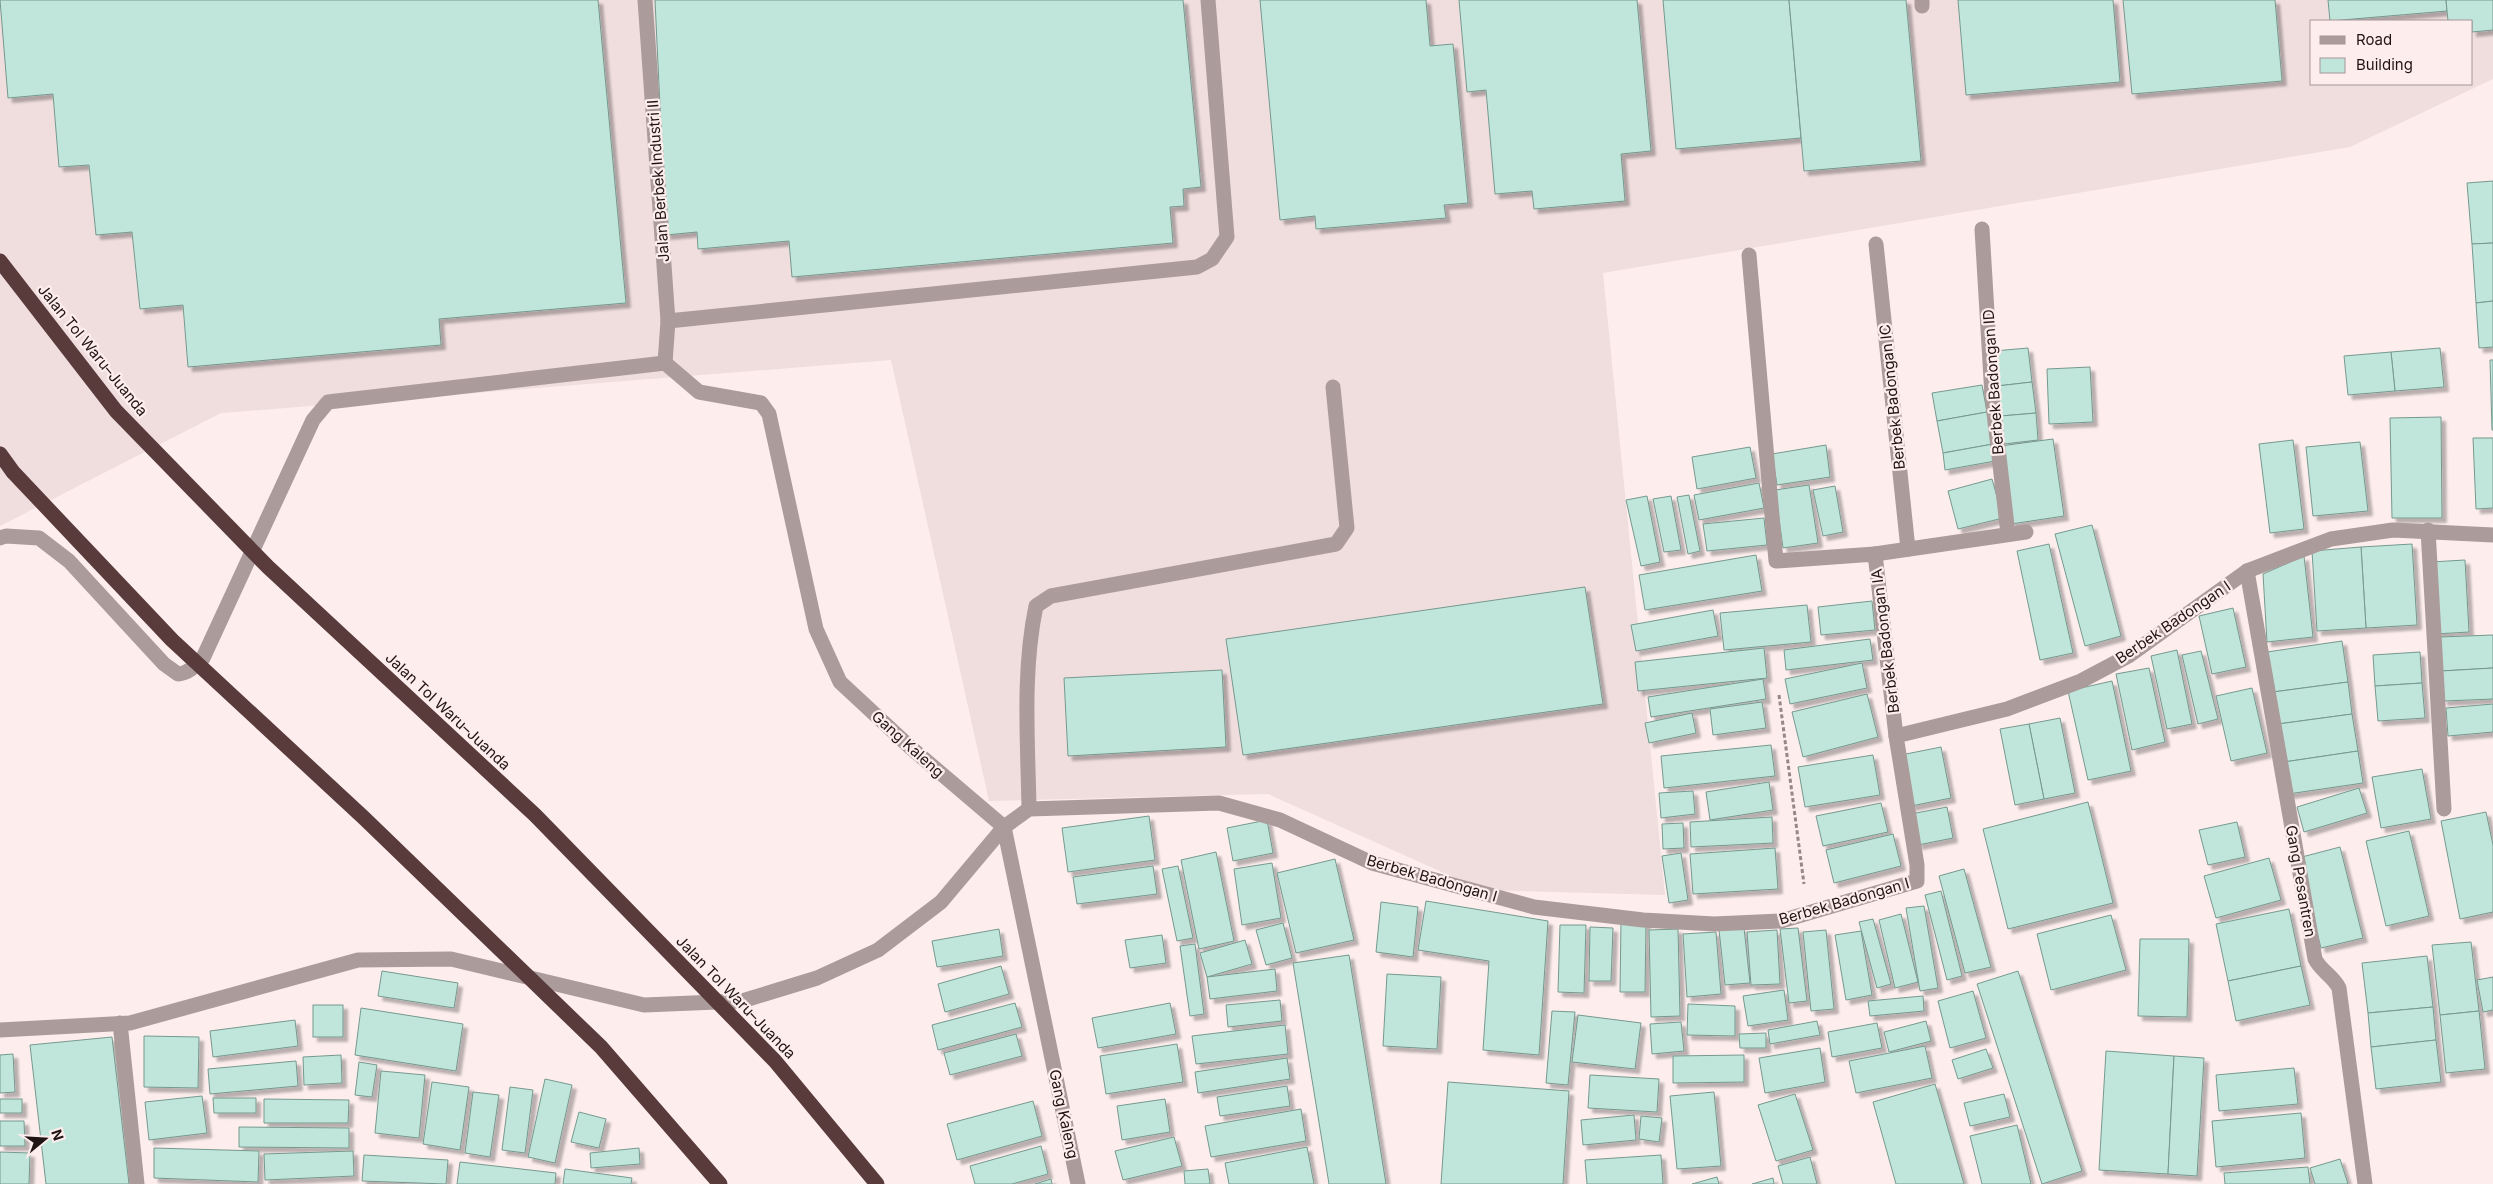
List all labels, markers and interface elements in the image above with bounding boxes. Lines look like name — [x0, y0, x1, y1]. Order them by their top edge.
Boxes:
legend — [2310, 20, 2473, 85]
text: Road — [2356, 30, 2392, 49]
text: Building — [2356, 55, 2413, 74]
street label: Jalan Berbek Industri II — [643, 99, 673, 263]
street label: Jalan Tol Waru–Juanda — [34, 280, 152, 420]
street label: Berbek Badongan ID — [1978, 309, 2008, 455]
street label: Berbek Badongan IC — [1875, 323, 1909, 470]
street label: Berbek Badongan IA — [1867, 568, 1903, 714]
street label: Berbek Badongan I — [2112, 576, 2234, 668]
street label: Jalan Tol Waru–Juanda — [381, 648, 515, 774]
street label: Gang Kaleng — [868, 707, 948, 781]
street label: Gang Pesantren — [2282, 824, 2320, 938]
street label: Berbek Badongan I — [1365, 850, 1499, 906]
street label: Berbek Badongan I — [1777, 873, 1911, 929]
street label: Jalan Tol Waru–Juanda — [672, 931, 800, 1063]
street label: Gang Kaleng — [1045, 1068, 1083, 1160]
north arrow — [20, 1114, 70, 1164]
text: N — [48, 1127, 68, 1143]

